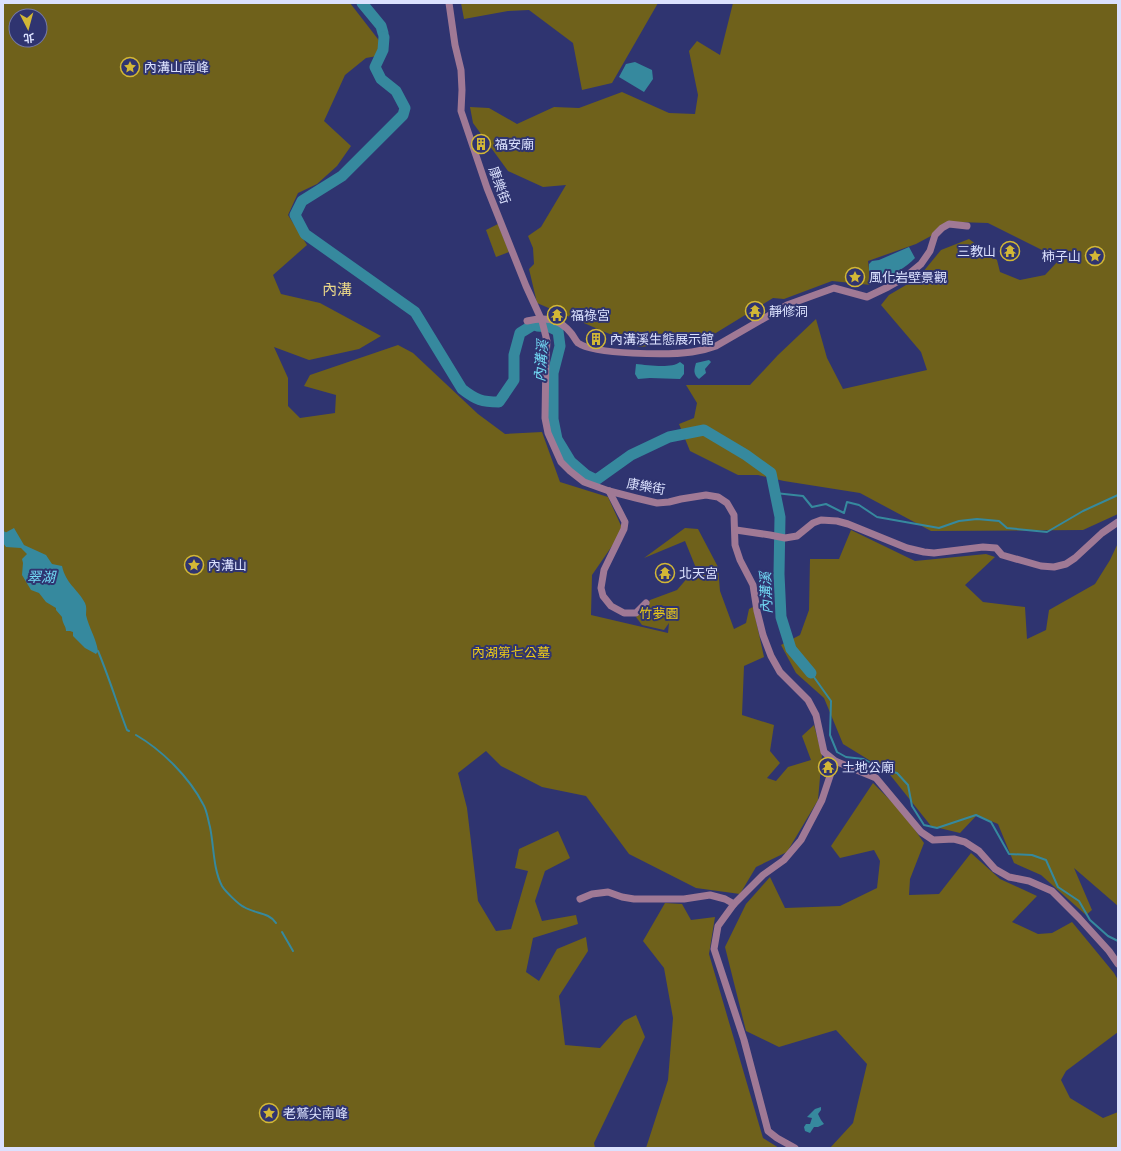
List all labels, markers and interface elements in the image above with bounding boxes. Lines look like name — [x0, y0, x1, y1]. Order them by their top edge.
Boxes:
north arrow — [8, 8, 48, 48]
text: 北 — [23, 31, 35, 44]
place icon: 內溝山南峰 — [119, 56, 141, 78]
place label: 內溝山南峰 — [144, 60, 209, 75]
building icon: 福安廟 — [470, 133, 492, 155]
place label: 福安廟 — [495, 137, 534, 152]
street label: 康樂街 — [486, 164, 513, 206]
temple icon: 三教山 — [999, 240, 1021, 262]
place label: 三教山 — [957, 244, 996, 259]
place icon: 柿子山 — [1084, 245, 1106, 267]
place label: 柿子山 — [1042, 249, 1081, 264]
place icon: 風化岩壁景觀 — [844, 266, 866, 288]
place label: 風化岩壁景觀 — [869, 270, 947, 285]
district label: 內溝 — [322, 281, 352, 298]
temple icon: 靜修洞 — [744, 300, 766, 322]
temple icon: 福祿宮 — [546, 304, 568, 326]
place label: 靜修洞 — [769, 304, 808, 319]
place label: 福祿宮 — [571, 308, 610, 323]
building icon: 內溝溪生態展示館 — [585, 328, 607, 350]
place label: 內溝溪生態展示館 — [610, 332, 714, 347]
water label: 內溝溪 — [531, 337, 551, 383]
street label: 康樂街 — [625, 476, 666, 497]
place icon: 內溝山 — [183, 554, 205, 576]
place label: 內溝山 — [208, 558, 247, 573]
temple icon: 北天宮 — [654, 562, 676, 584]
place label: 北天宮 — [679, 566, 718, 581]
water label: 翠湖 — [27, 569, 57, 585]
water label: 內溝溪 — [757, 570, 775, 614]
park label: 竹夢園 — [639, 606, 679, 621]
park label: 內湖第七公墓 — [472, 645, 550, 660]
temple icon: 土地公廟 — [817, 756, 839, 778]
place label: 土地公廟 — [842, 760, 894, 775]
place icon: 老鷲尖南峰 — [258, 1102, 280, 1124]
place label: 老鷲尖南峰 — [283, 1106, 348, 1121]

